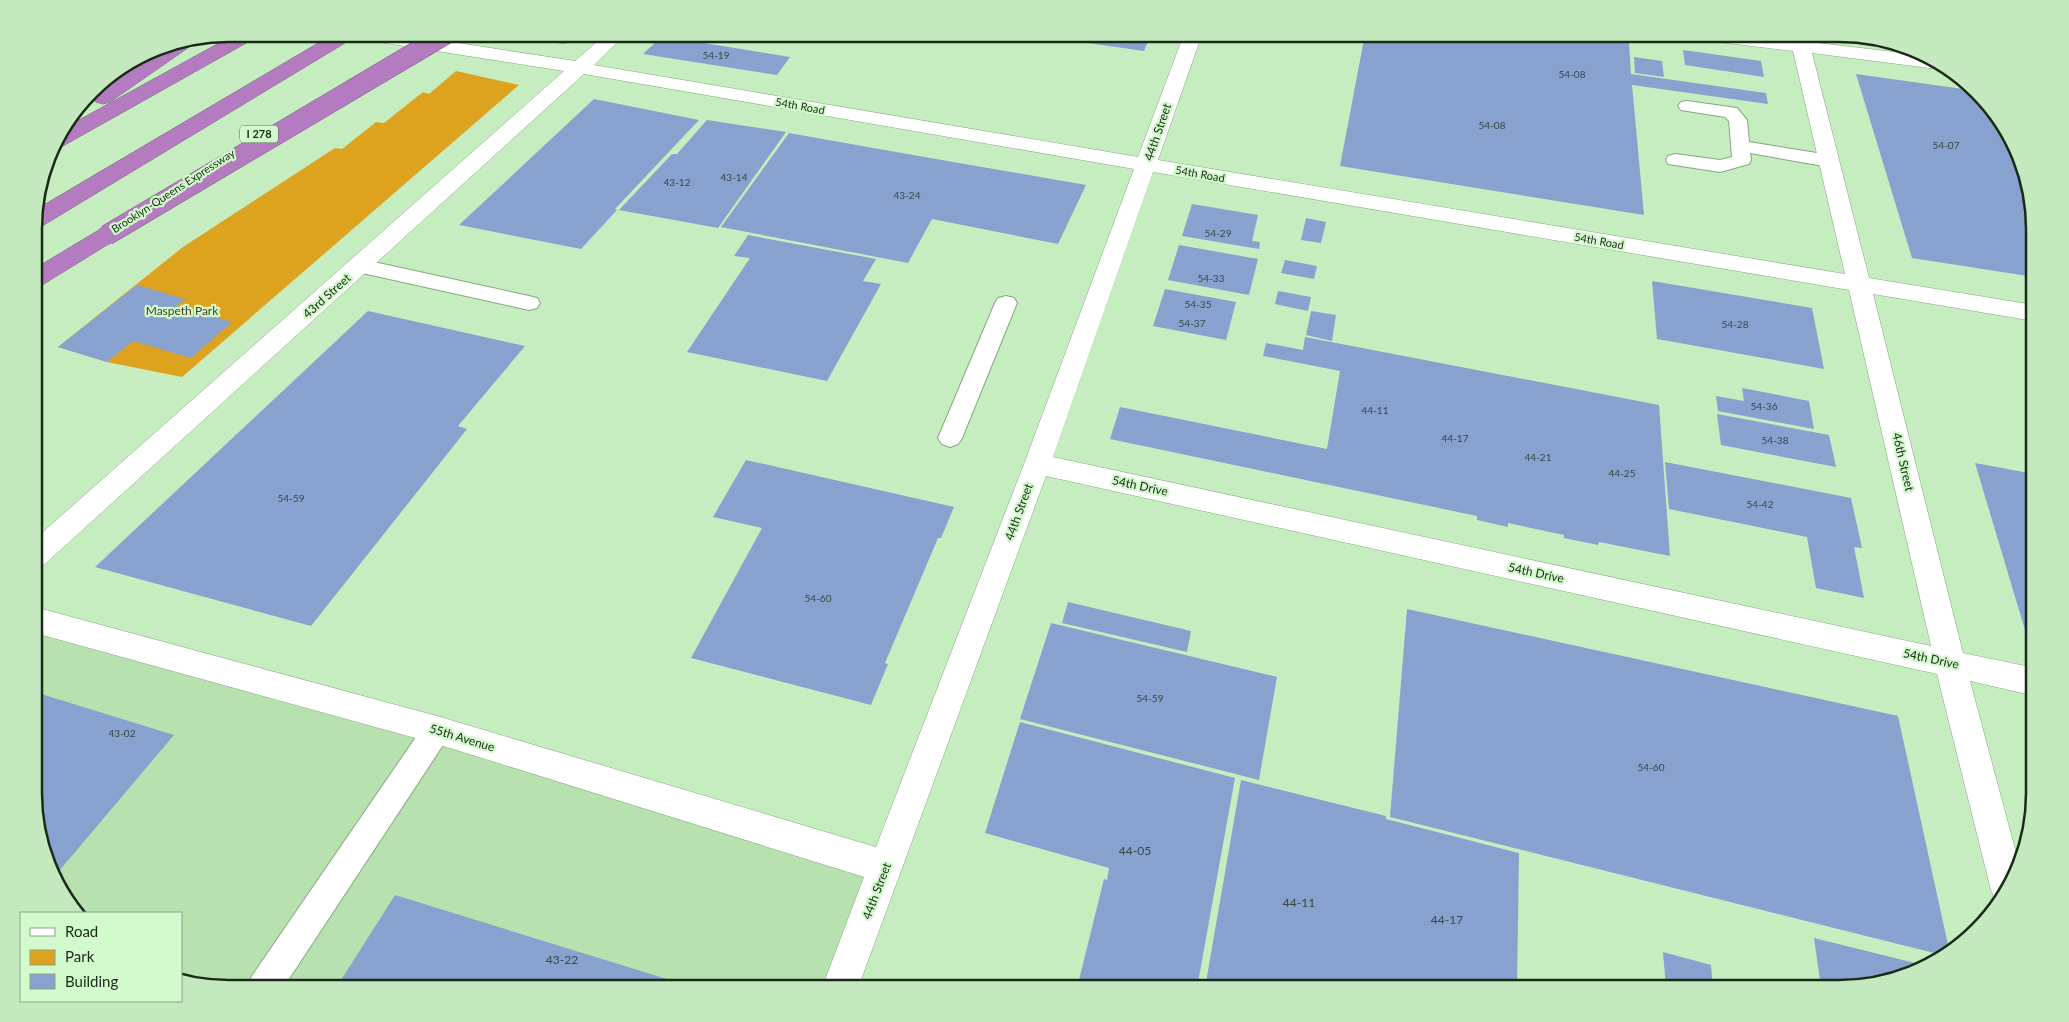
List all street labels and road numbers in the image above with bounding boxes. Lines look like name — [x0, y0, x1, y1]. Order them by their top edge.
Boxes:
street label: 54th Road — [774, 95, 826, 116]
street label: 44th Street — [1141, 101, 1175, 162]
road number: I 278 — [240, 126, 278, 142]
street label: Brooklyn-Queens Expressway — [109, 146, 237, 235]
street label: 54th Road — [1174, 163, 1226, 184]
street label: 54th Road — [1573, 230, 1625, 251]
street label: 43rd Street — [300, 270, 354, 321]
street label: 46th Street — [1889, 431, 1918, 493]
street label: 54th Drive — [1111, 472, 1169, 499]
street label: 44th Street — [1001, 481, 1036, 542]
street label: 54th Drive — [1507, 559, 1565, 586]
street label: 54th Drive — [1902, 645, 1960, 672]
street label: 55th Avenue — [428, 721, 497, 755]
street label: 44th Street — [859, 860, 894, 921]

